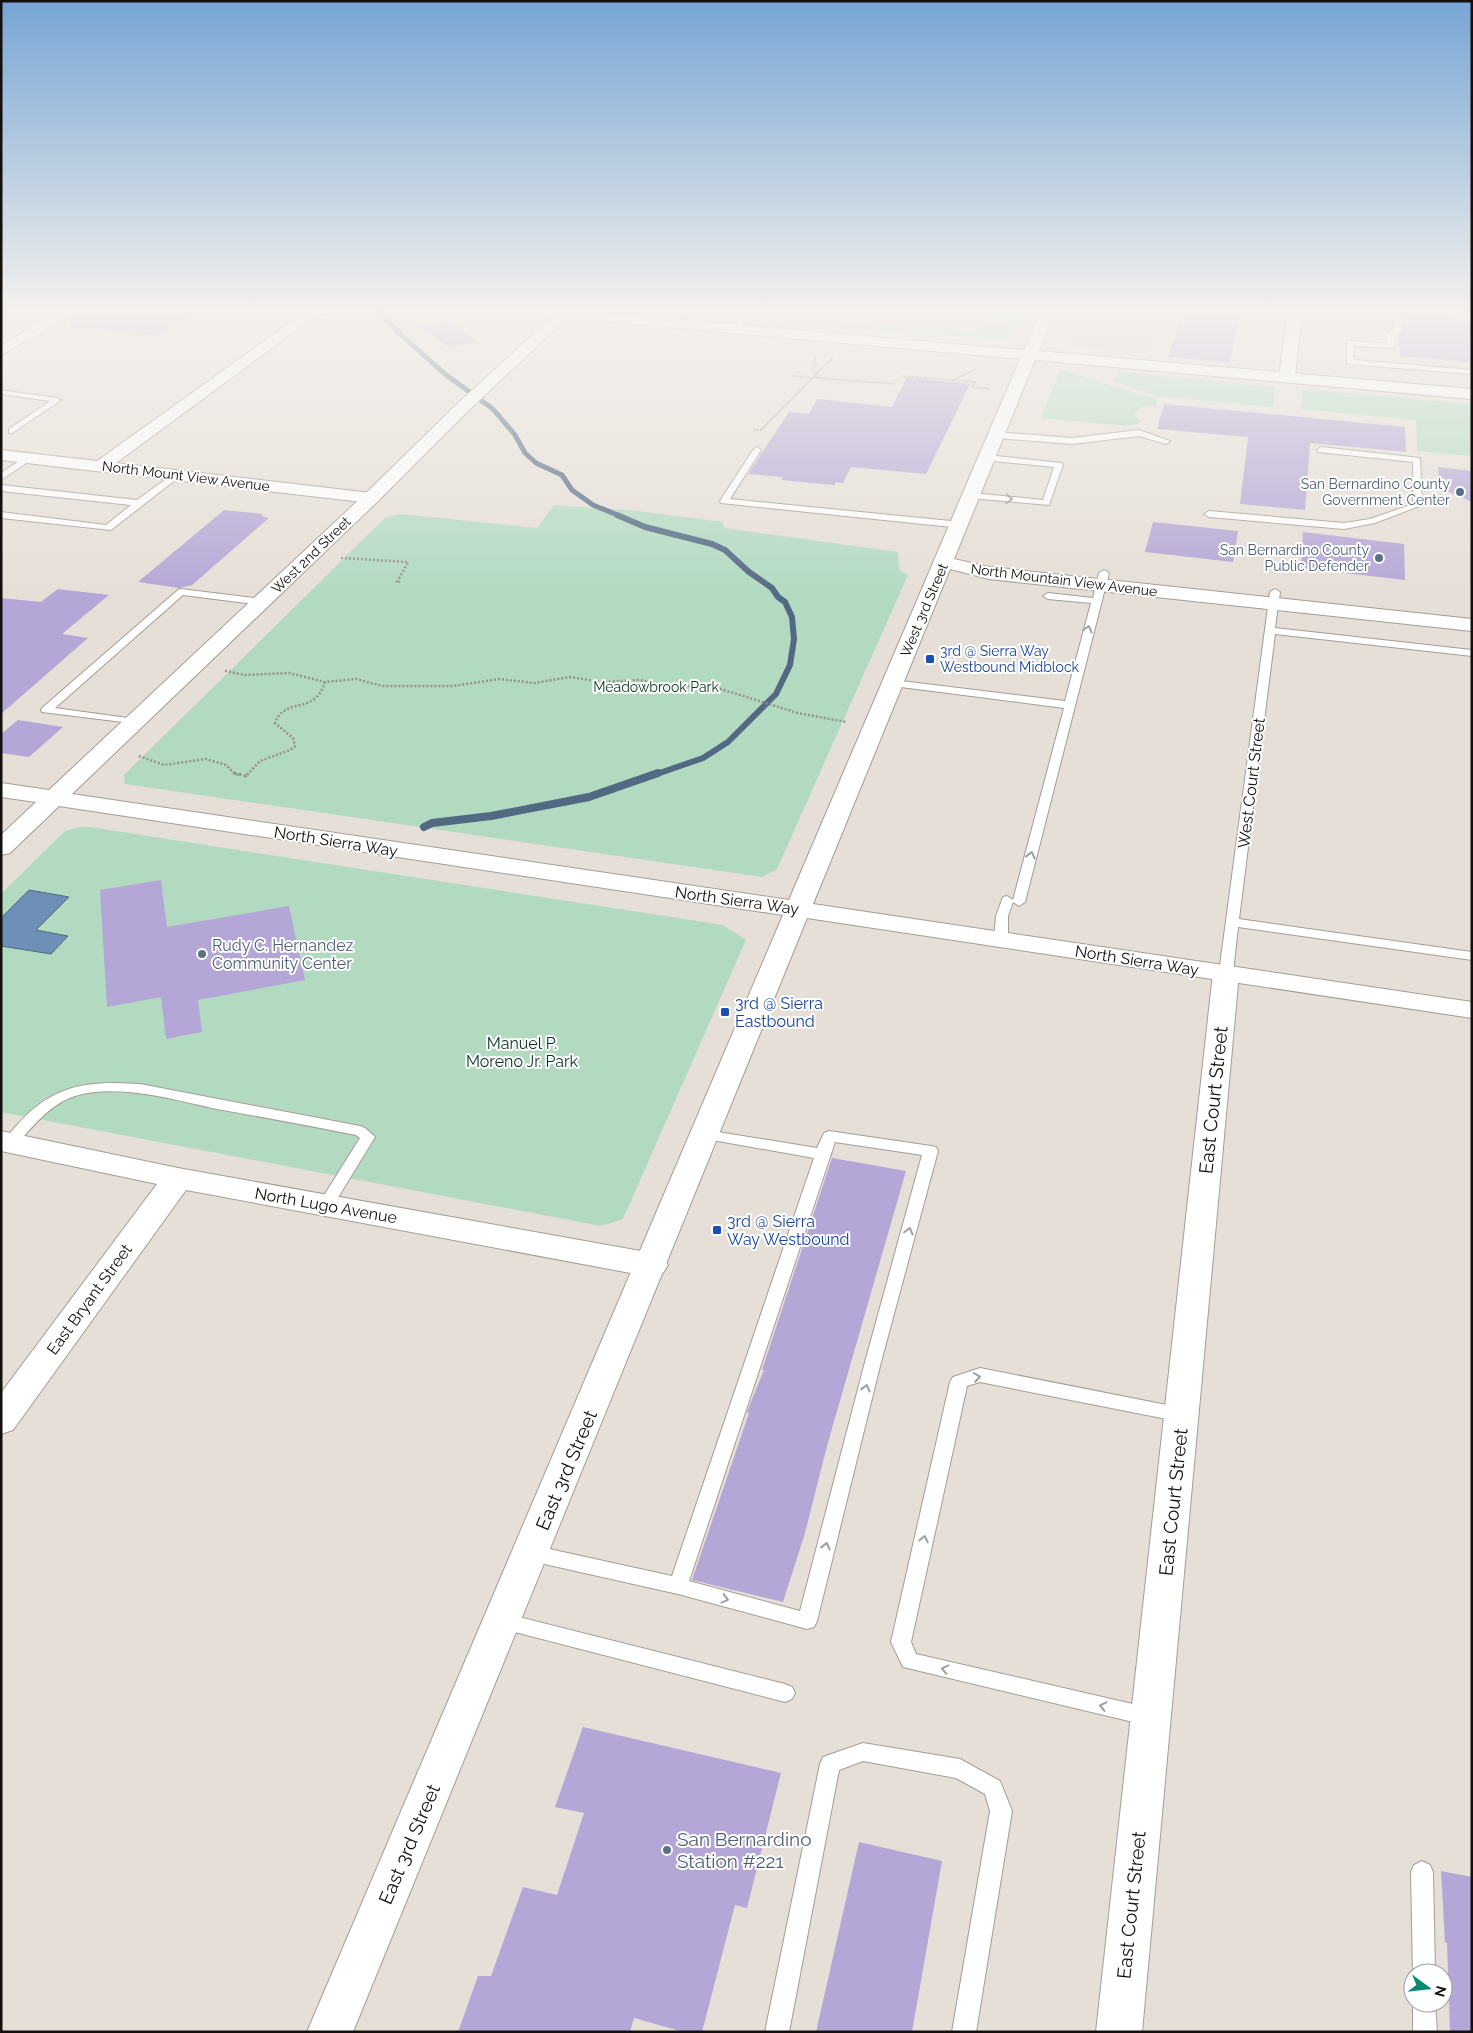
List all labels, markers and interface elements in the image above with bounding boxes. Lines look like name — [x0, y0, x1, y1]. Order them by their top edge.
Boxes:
street label: North Mount View Avenue — [101, 458, 271, 494]
place label: San Bernardino County Government Center — [1301, 476, 1450, 508]
marker: San Bernardino County Government Center — [1454, 486, 1466, 498]
one-way arrow — [1006, 494, 1014, 505]
street label: West 2nd Street — [268, 513, 354, 597]
place label: San Bernardino County Public Defender — [1220, 542, 1369, 574]
marker: San Bernardino County Public Defender — [1373, 552, 1385, 564]
street label: West 3rd Street — [897, 560, 951, 659]
street label: North Mountain View Avenue — [970, 561, 1158, 599]
one-way arrow — [1083, 626, 1093, 634]
place label: 3rd @ Sierra Way Westbound Midblock — [940, 643, 1080, 675]
marker: 3rd @ Sierra Way Westbound Midblock — [924, 653, 936, 665]
park label: Meadowbrook Park — [593, 679, 719, 695]
street label: West Court Street — [1234, 716, 1269, 850]
street label: North Sierra Way — [273, 822, 400, 861]
one-way arrow — [1025, 850, 1036, 859]
street label: North Sierra Way — [674, 882, 801, 919]
place label: Rudy C. Hernandez Community Center — [212, 936, 353, 973]
street label: North Sierra Way — [1074, 941, 1201, 980]
marker: Rudy C. Hernandez Community Center — [196, 948, 208, 960]
place label: 3rd @ Sierra Eastbound — [735, 994, 823, 1031]
marker: 3rd @ Sierra Eastbound — [719, 1006, 731, 1018]
street label: East Court Street — [1194, 1024, 1232, 1175]
park label: Manuel P. Moreno Jr. Park — [466, 1034, 579, 1071]
street label: North Lugo Avenue — [253, 1184, 398, 1227]
place label: 3rd @ Sierra Way Westbound — [727, 1212, 849, 1249]
marker: 3rd @ Sierra Way Westbound — [711, 1224, 723, 1236]
one-way arrow — [903, 1227, 914, 1236]
street label: East Bryant Street — [43, 1240, 136, 1358]
one-way arrow — [973, 1372, 981, 1383]
one-way arrow — [861, 1385, 871, 1393]
street label: East 3rd Street — [531, 1406, 601, 1533]
street label: East Court Street — [1154, 1426, 1192, 1577]
one-way arrow — [918, 1534, 929, 1543]
one-way arrow — [821, 1542, 831, 1550]
one-way arrow — [721, 1593, 729, 1603]
one-way arrow — [941, 1664, 950, 1675]
one-way arrow — [1099, 1701, 1108, 1712]
street label: East 3rd Street — [374, 1780, 444, 1907]
place label: San Bernardino Station #221 — [677, 1828, 811, 1872]
street label: East Court Street — [1112, 1829, 1150, 1980]
marker: San Bernardino Station #221 — [661, 1844, 673, 1856]
north arrow — [1403, 1963, 1453, 2013]
text: N — [1431, 1984, 1450, 1999]

